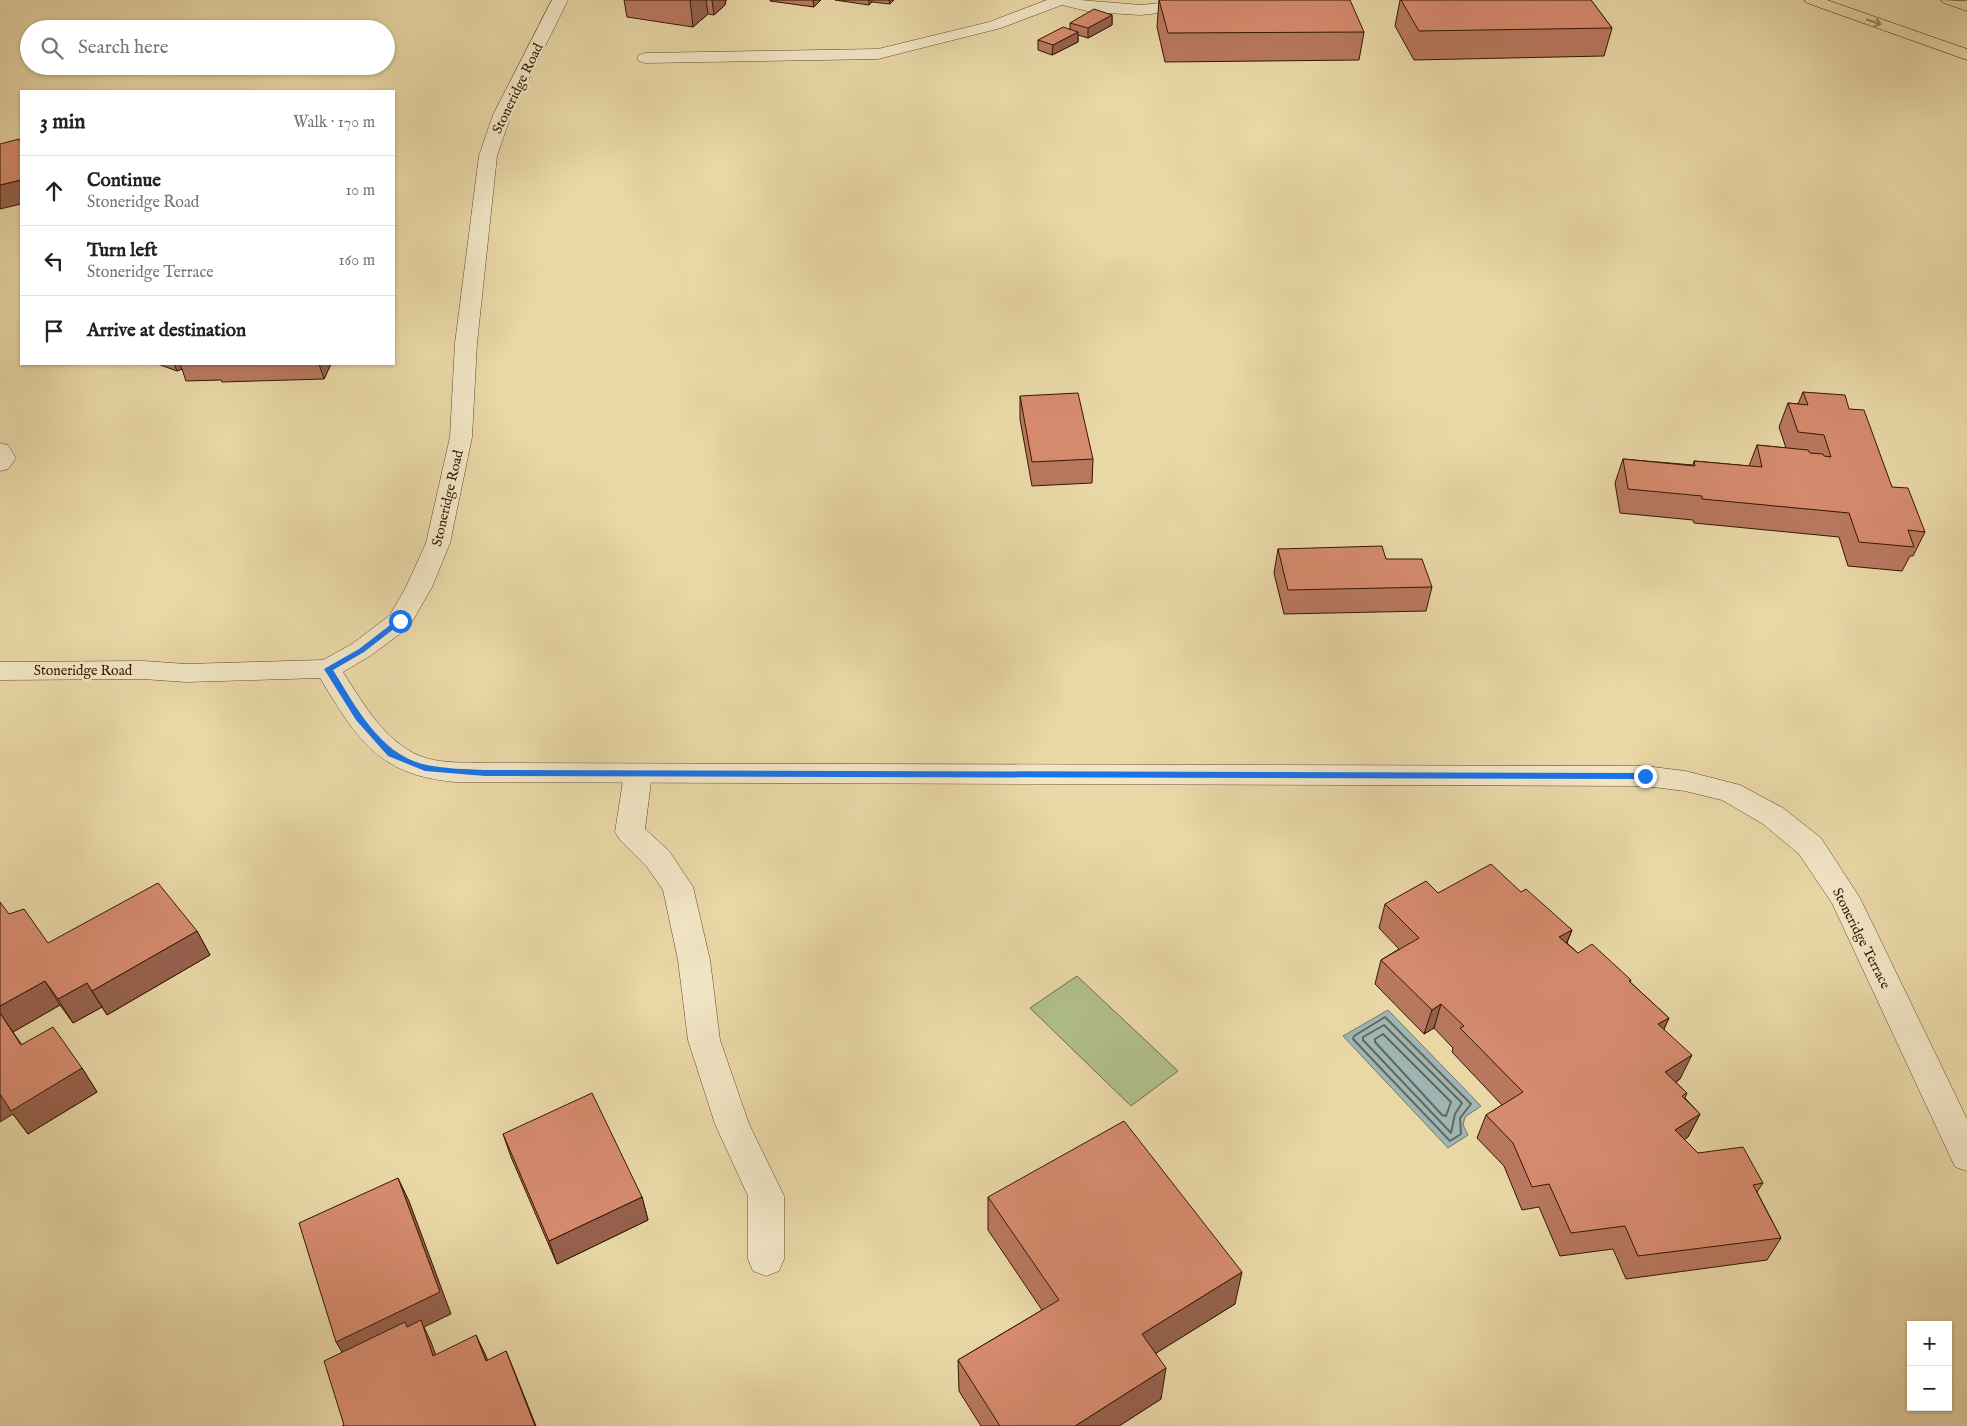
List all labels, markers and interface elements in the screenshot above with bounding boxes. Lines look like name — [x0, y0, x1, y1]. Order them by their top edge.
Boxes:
one-way arrow — [1866, 18, 1882, 27]
search box — [20, 20, 395, 75]
icon: search — [38, 34, 66, 62]
text: Search here — [78, 36, 169, 60]
street label: Stoneridge Road — [488, 40, 548, 137]
text: 3 min — [40, 109, 85, 136]
text: Walk · 170 m — [293, 113, 375, 133]
text: Continue — [87, 169, 161, 193]
icon: ahead — [40, 177, 68, 205]
text: 10 m — [345, 181, 375, 201]
text: Stoneridge Road — [87, 193, 199, 213]
text: Turn left — [87, 239, 158, 263]
icon: left — [40, 247, 68, 275]
text: 160 m — [339, 251, 375, 271]
text: Stoneridge Terrace — [87, 263, 214, 283]
icon: arrive — [40, 317, 68, 345]
text: Arrive at destination — [87, 319, 246, 343]
street label: Stoneridge Road — [428, 448, 468, 548]
route start — [389, 610, 412, 633]
street label: Stoneridge Road — [34, 662, 133, 680]
route end — [1634, 765, 1657, 788]
street label: Stoneridge Terrace — [1828, 885, 1895, 992]
map controls — [1907, 1321, 1952, 1411]
button: + — [1907, 1321, 1952, 1366]
button: − — [1907, 1366, 1952, 1411]

